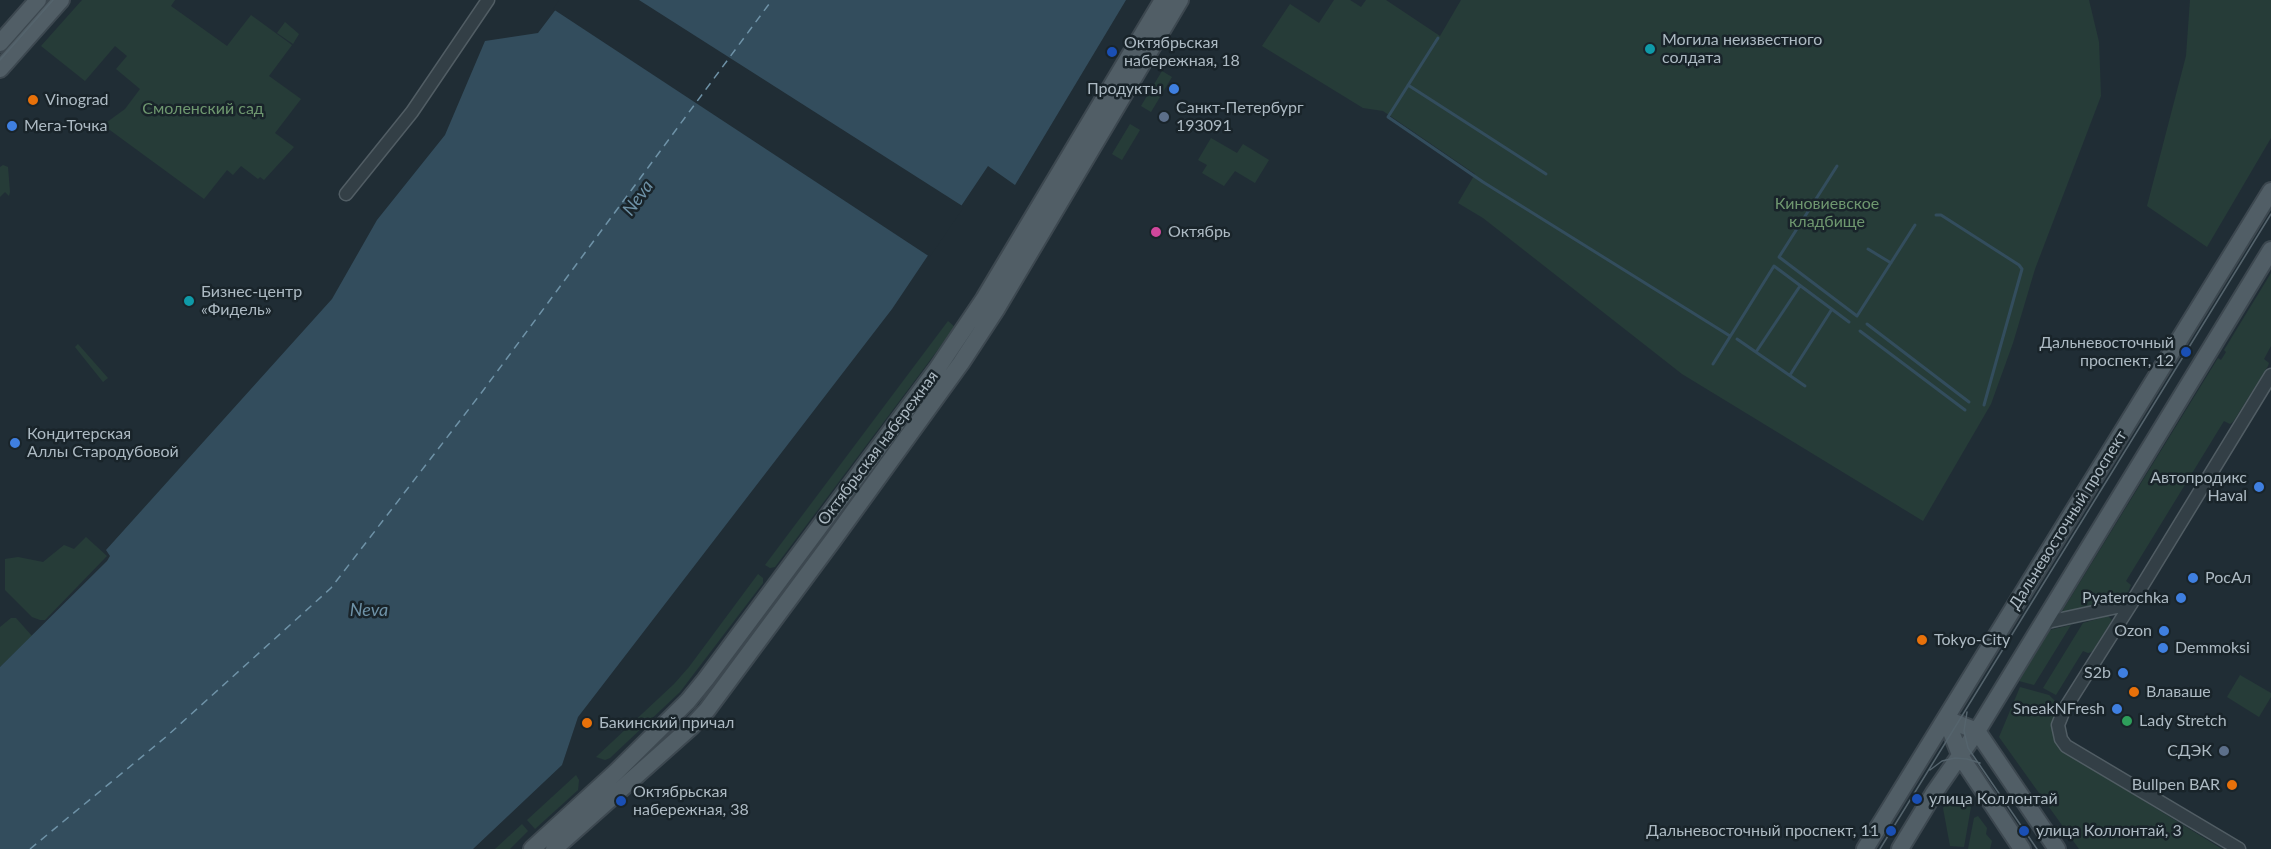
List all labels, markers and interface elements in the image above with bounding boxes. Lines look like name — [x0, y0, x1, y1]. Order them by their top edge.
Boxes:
place label: Могила неизвестного солдата — [1662, 30, 1822, 68]
place label: Октябрьская набережная, 18 — [1124, 33, 1240, 71]
marker: Могила неизвестного солдата — [1643, 42, 1657, 56]
marker: Октябрьская набережная, 18 — [1105, 45, 1119, 59]
place label: Продукты — [1087, 79, 1162, 99]
marker: Продукты — [1167, 82, 1181, 96]
place label: Vinograd — [45, 90, 109, 110]
marker: Vinograd — [26, 93, 40, 107]
place label: Санкт-Петербург 193091 — [1176, 98, 1303, 136]
park label: Смоленский сад — [142, 99, 264, 119]
marker: Санкт-Петербург 193091 — [1157, 110, 1171, 124]
place label: Мега-Точка — [24, 116, 108, 136]
marker: Мега-Точка — [5, 119, 19, 133]
water label: Neva — [618, 176, 658, 220]
park label: Киновиевское кладбище — [1775, 194, 1879, 232]
place label: Октябрь — [1168, 222, 1231, 242]
marker: Октябрь — [1149, 225, 1163, 239]
place label: Бизнес-центр «Фидель» — [201, 282, 302, 320]
marker: Бизнес-центр «Фидель» — [182, 294, 196, 308]
place label: Дальневосточный проспект, 12 — [2040, 333, 2174, 371]
marker: Дальневосточный проспект, 12 — [2179, 345, 2193, 359]
street label: Октябрьская набережная — [814, 367, 942, 529]
place label: Кондитерская Аллы Стародубовой — [27, 424, 179, 462]
street label: Дальневосточный проспект — [2005, 427, 2131, 613]
marker: Кондитерская Аллы Стародубовой — [8, 436, 22, 450]
place label: Автопродикс Haval — [2150, 468, 2247, 506]
marker: Автопродикс Haval — [2252, 480, 2266, 494]
place label: РосАл — [2205, 568, 2251, 588]
marker: РосАл — [2186, 571, 2200, 585]
place label: Pyaterochka — [2082, 588, 2169, 608]
marker: Pyaterochka — [2174, 591, 2188, 605]
water label: Neva — [350, 599, 388, 621]
place label: Ozon — [2114, 621, 2152, 641]
marker: Ozon — [2157, 624, 2171, 638]
place label: Tokyo-City — [1934, 630, 2010, 650]
marker: Tokyo-City — [1915, 633, 1929, 647]
place label: Demmoksi — [2175, 638, 2250, 658]
marker: Demmoksi — [2156, 641, 2170, 655]
place label: S2b — [2084, 663, 2111, 683]
marker: S2b — [2116, 666, 2130, 680]
place label: Влаваше — [2146, 682, 2211, 702]
marker: Влаваше — [2127, 685, 2141, 699]
place label: SneakNFresh — [2013, 699, 2105, 719]
marker: SneakNFresh — [2110, 702, 2124, 716]
place label: Lady Stretch — [2139, 711, 2227, 731]
place label: Бакинский причал — [599, 713, 734, 733]
marker: Lady Stretch — [2120, 714, 2134, 728]
marker: Бакинский причал — [580, 716, 594, 730]
place label: СДЭК — [2167, 741, 2212, 761]
marker: СДЭК — [2217, 744, 2231, 758]
place label: Bullpen BAR — [2132, 775, 2220, 795]
marker: Bullpen BAR — [2225, 778, 2239, 792]
place label: Октябрьская набережная, 38 — [633, 782, 749, 820]
place label: улица Коллонтай — [1929, 789, 2058, 809]
marker: улица Коллонтай — [1910, 792, 1924, 806]
marker: Октябрьская набережная, 38 — [614, 794, 628, 808]
place label: Дальневосточный проспект, 11 — [1646, 821, 1879, 841]
place label: улица Коллонтай, 3 — [2036, 821, 2182, 841]
marker: Дальневосточный проспект, 11 — [1884, 824, 1898, 838]
marker: улица Коллонтай, 3 — [2017, 824, 2031, 838]

